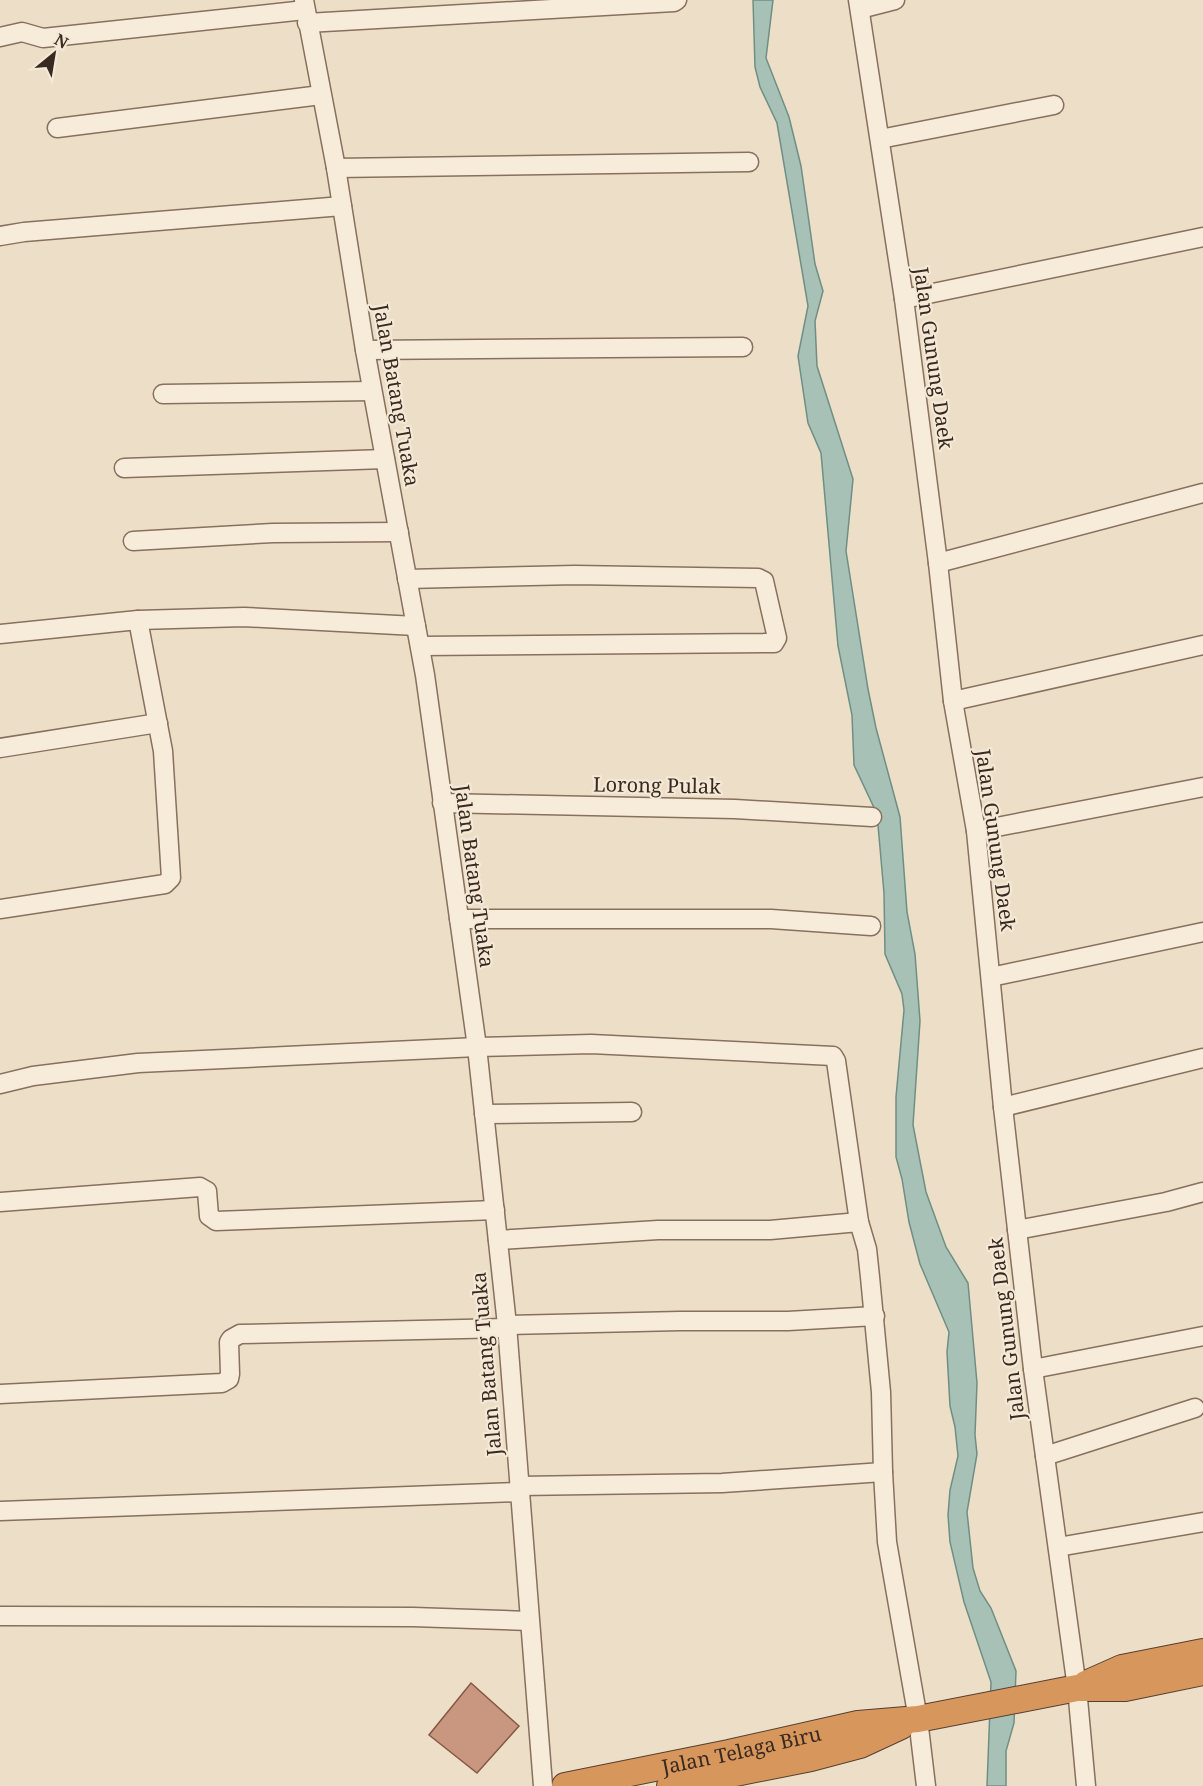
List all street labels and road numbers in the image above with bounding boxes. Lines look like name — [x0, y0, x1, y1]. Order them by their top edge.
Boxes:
street label: Jalan Gunung Daek — [908, 264, 960, 451]
street label: Jalan Batang Tuaka — [368, 301, 426, 488]
street label: Jalan Gunung Daek — [970, 746, 1022, 933]
street label: Lorong Pulak — [593, 770, 721, 800]
street label: Jalan Batang Tuaka — [449, 782, 501, 969]
street label: Jalan Gunung Daek — [981, 1236, 1031, 1423]
street label: Jalan Batang Tuaka — [465, 1271, 508, 1458]
street label: Jalan Telaga Biru — [658, 1719, 824, 1780]

